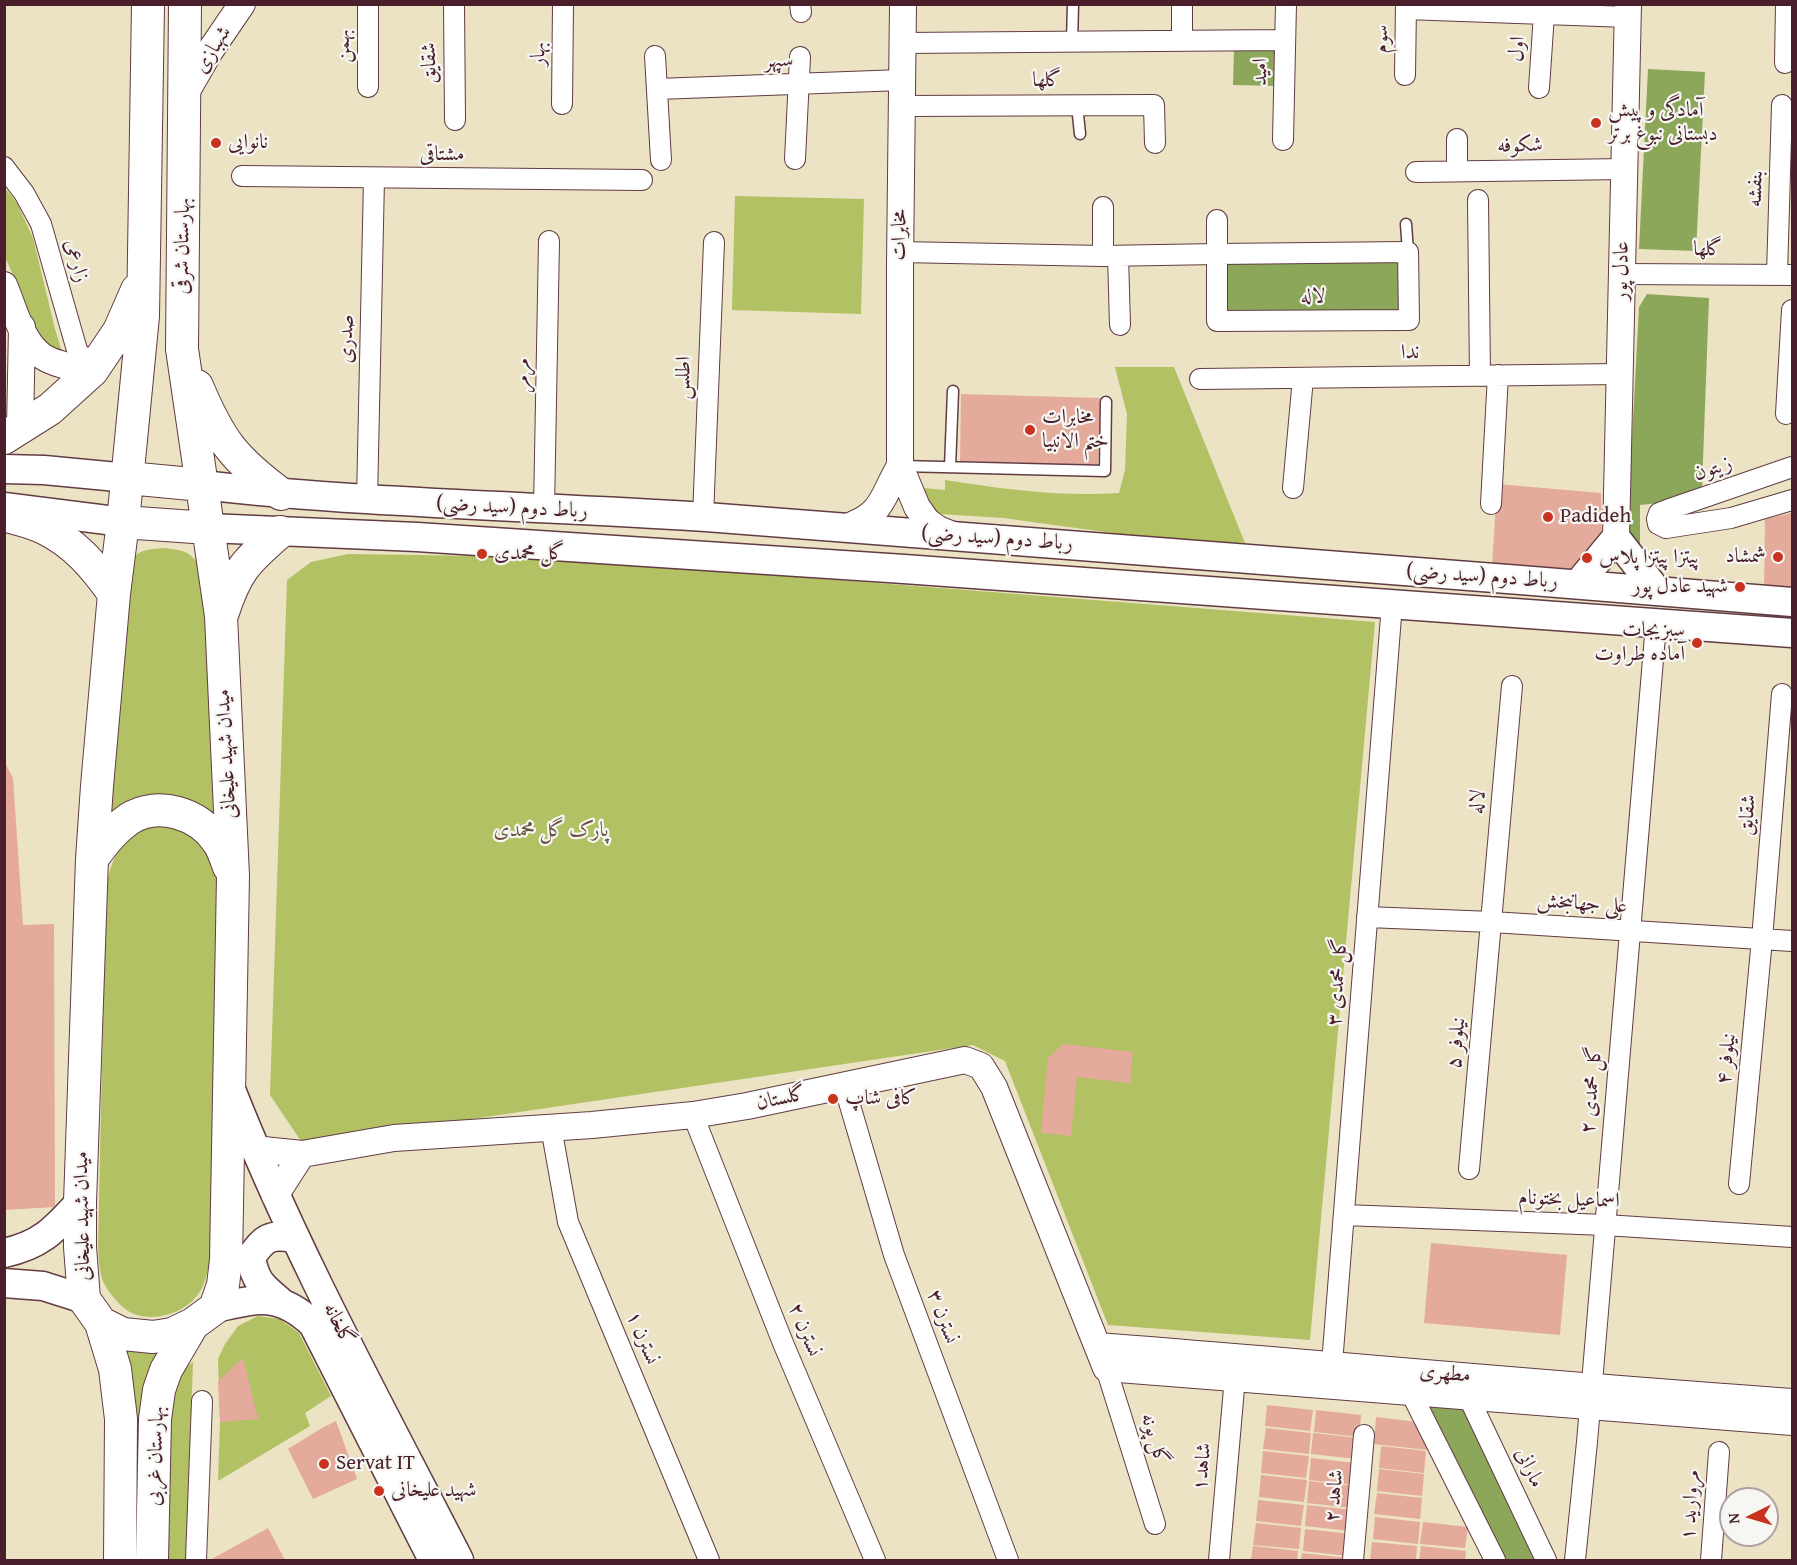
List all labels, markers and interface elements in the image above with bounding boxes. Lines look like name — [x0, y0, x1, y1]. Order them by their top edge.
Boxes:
street label: شهبازی — [189, 22, 237, 78]
street label: سوم — [1369, 24, 1395, 54]
street label: بهمن — [331, 29, 357, 63]
street label: اول — [1505, 35, 1531, 63]
street label: شقایق — [417, 42, 443, 84]
street label: بهار — [526, 42, 552, 66]
street label: سپهر — [764, 48, 794, 74]
street label: امید — [1248, 58, 1274, 86]
street label: گلها — [1032, 68, 1062, 94]
place label: آمادگی و پیش دبستانی نبوغ برتر — [1608, 98, 1718, 148]
marker: آمادگی و پیش دبستانی نبوغ برتر — [1589, 116, 1603, 130]
place label: نانوایی — [228, 130, 268, 156]
street label: شکوفه — [1497, 133, 1543, 159]
marker: نانوایی — [209, 136, 223, 150]
street label: مشتاقی — [419, 142, 465, 168]
street label: بنفشه — [1743, 170, 1769, 208]
street label: بهارستان شرقی — [170, 197, 196, 295]
street label: مخابرات — [887, 209, 913, 261]
street label: زارعی — [58, 237, 94, 285]
street label: گلها — [1693, 237, 1723, 263]
street label: عادل پور — [1609, 241, 1635, 301]
street label: لاله — [1301, 284, 1325, 310]
street label: صدری — [334, 314, 360, 364]
street label: ندا — [1401, 340, 1419, 366]
street label: اطلس — [671, 356, 697, 400]
street label: مرمر — [510, 358, 536, 392]
place label: مخابرات ختم الانبیا — [1042, 405, 1109, 455]
marker: مخابرات ختم الانبیا — [1023, 423, 1037, 437]
street label: زیتون — [1691, 451, 1735, 487]
street label: رباط دوم (سید رضی) — [435, 491, 589, 525]
place label: Padideh — [1560, 504, 1631, 530]
marker: Padideh — [1541, 510, 1555, 524]
street label: رباط دوم (سید رضی) — [920, 521, 1074, 557]
place label: گل محمدی — [494, 541, 565, 567]
place label: شمشاد — [1725, 544, 1766, 570]
place label: پیتزا پیتزا پلاس — [1599, 545, 1699, 571]
marker: گل محمدی — [475, 547, 489, 561]
marker: شمشاد — [1771, 550, 1785, 564]
marker: پیتزا پیتزا پلاس — [1580, 551, 1594, 565]
street label: رباط دوم (سید رضی) — [1405, 559, 1559, 595]
place label: شهید عادل پور — [1632, 574, 1728, 600]
marker: شهید عادل پور — [1733, 580, 1747, 594]
place label: سبزیجات آماده طراوت — [1594, 618, 1685, 668]
marker: سبزیجات آماده طراوت — [1690, 636, 1704, 650]
street label: میدان شهید علیخانی — [211, 689, 243, 819]
street label: لاله — [1464, 788, 1492, 816]
street label: شقایق — [1734, 793, 1762, 837]
park label: پارک گل محمدی — [494, 818, 608, 844]
street label: علی جهانبخش — [1536, 888, 1628, 920]
street label: گل محمدی ۳ — [1322, 937, 1354, 1027]
street label: نیلوفر ۵ — [1442, 1016, 1472, 1070]
street label: نیلوفر ۴ — [1712, 1032, 1742, 1086]
street label: گل محمدی ۲ — [1576, 1045, 1608, 1135]
street label: گلستان — [754, 1081, 808, 1117]
place label: کافی شاپ — [845, 1086, 917, 1112]
marker: کافی شاپ — [826, 1092, 840, 1106]
street label: میدان شهید علیخانی — [69, 1151, 97, 1281]
street label: اسماعیل بختونام — [1518, 1186, 1620, 1214]
street label: نسترن ۳ — [921, 1287, 963, 1347]
street label: گلخانه — [317, 1299, 359, 1349]
street label: نسترن ۲ — [782, 1300, 826, 1360]
street label: نسترن ۱ — [620, 1308, 664, 1368]
street label: مطهری — [1418, 1359, 1472, 1389]
street label: بهارستان غربی — [142, 1406, 170, 1506]
street label: گل پونه — [1134, 1410, 1174, 1468]
street label: شاهد۱ — [1188, 1442, 1218, 1492]
street label: مارانی — [1509, 1444, 1549, 1492]
place label: Servat IT — [336, 1451, 415, 1477]
marker: Servat IT — [317, 1457, 331, 1471]
street label: شاهد ۲ — [1320, 1468, 1350, 1524]
street label: مروارید ۱ — [1676, 1469, 1706, 1541]
place label: شهید علیخانی — [391, 1478, 476, 1504]
marker: شهید علیخانی — [372, 1484, 386, 1498]
north arrow — [1719, 1487, 1779, 1547]
text: N — [1721, 1512, 1745, 1525]

